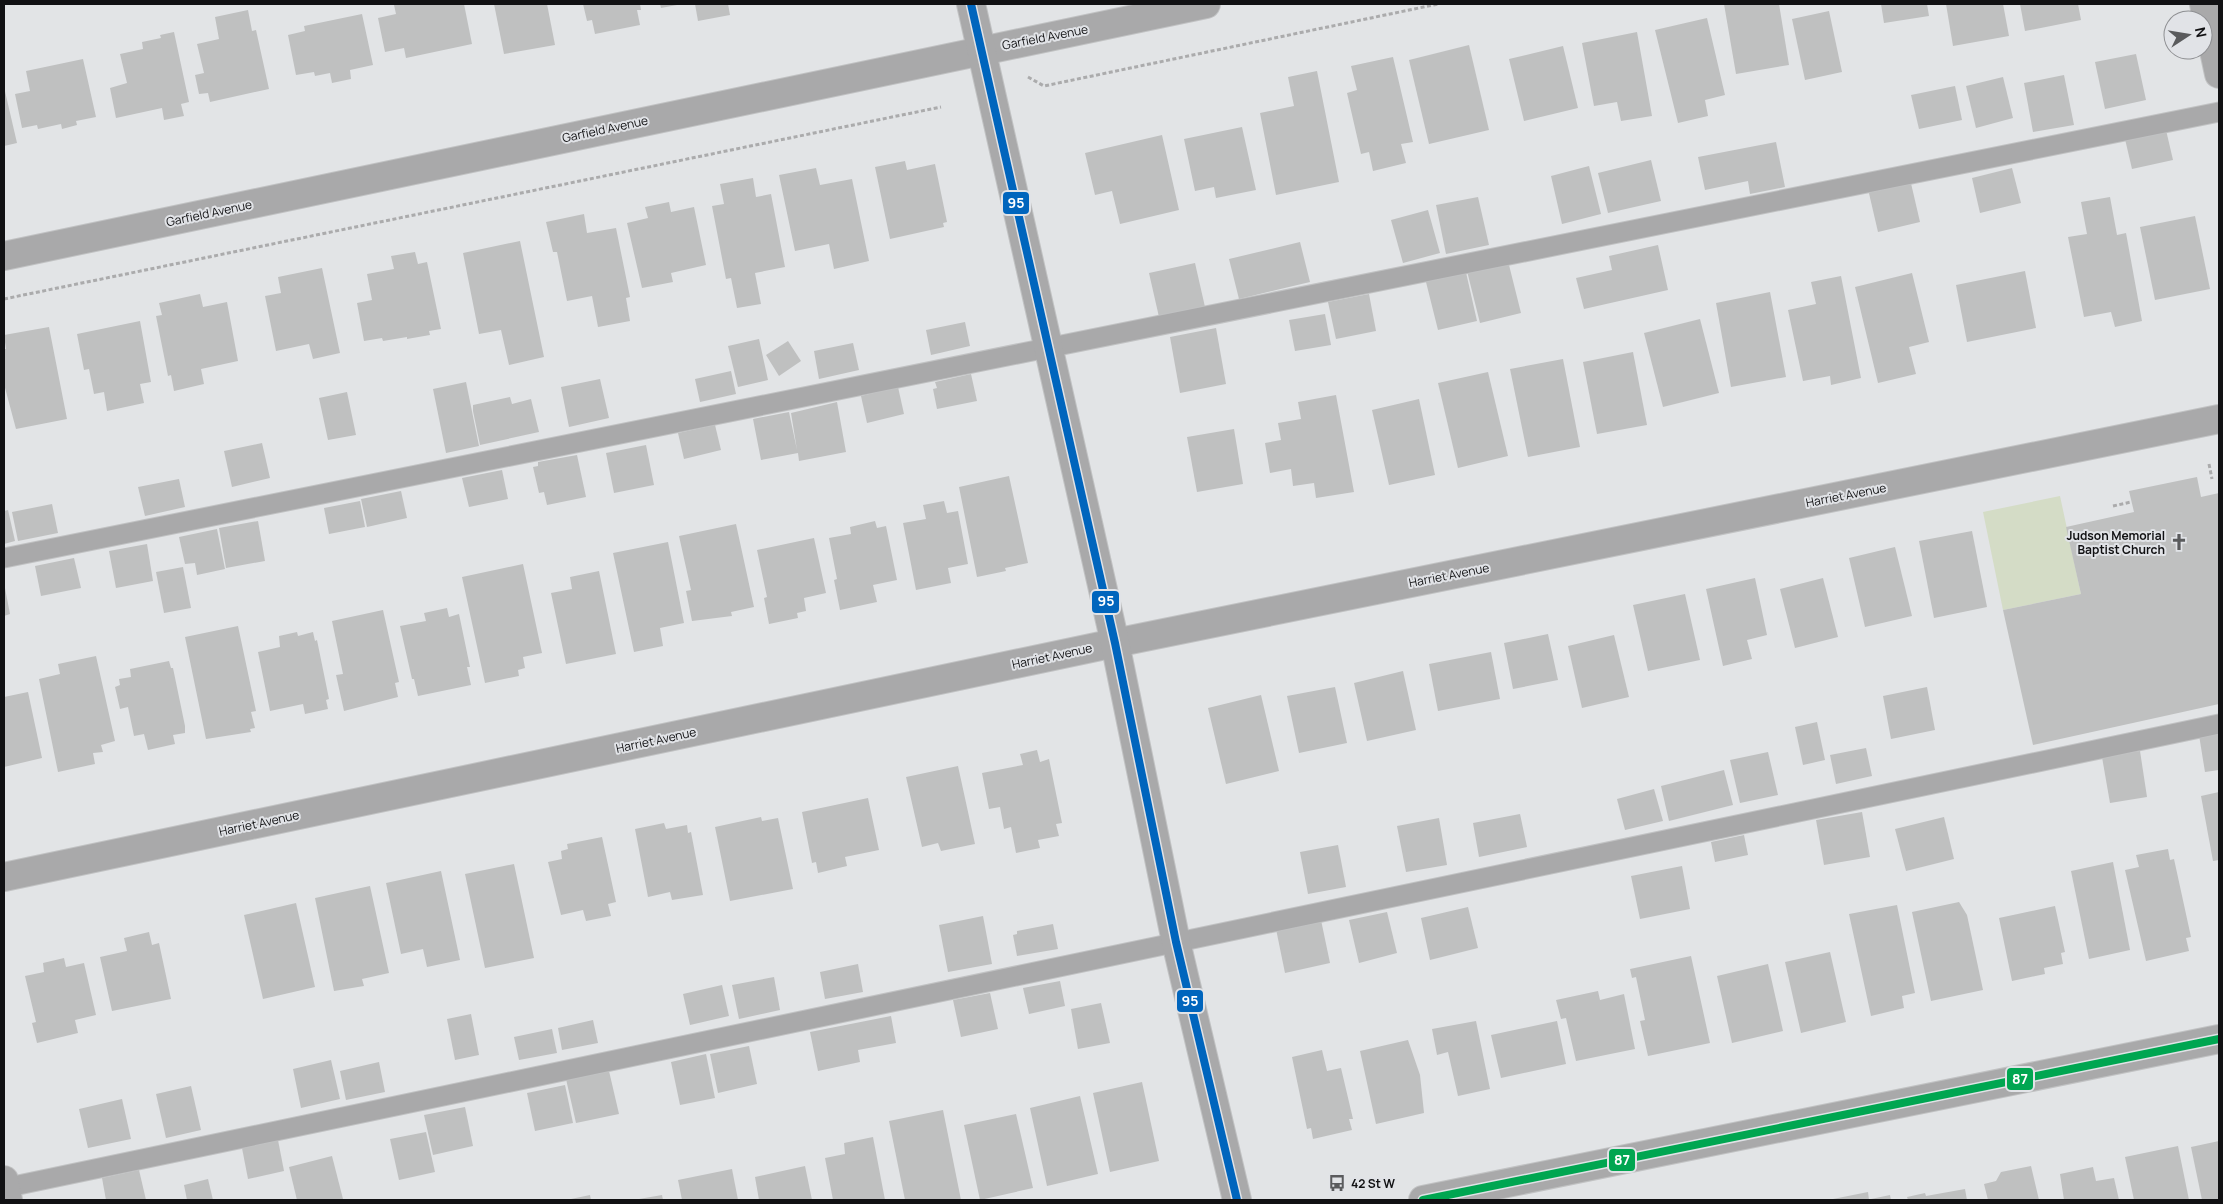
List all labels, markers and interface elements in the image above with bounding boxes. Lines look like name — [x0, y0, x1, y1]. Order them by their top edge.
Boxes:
north arrow — [2163, 10, 2213, 60]
street label: Garfield Avenue — [1001, 20, 1089, 54]
text: N — [2191, 25, 2212, 39]
street label: Garfield Avenue — [561, 112, 649, 146]
line badge: 95 — [1002, 191, 1030, 215]
text: 95 — [1008, 193, 1024, 212]
street label: Garfield Avenue — [165, 196, 253, 230]
street label: Harriet Avenue — [1804, 479, 1888, 511]
place label: Judson Memorial Baptist Church — [2066, 527, 2165, 558]
church icon: Judson Memorial Baptist Church — [2169, 532, 2189, 552]
street label: Harriet Avenue — [1407, 559, 1491, 591]
line badge: 95 — [1091, 590, 1120, 614]
text: 95 — [1098, 591, 1114, 610]
street label: Harriet Avenue — [1010, 639, 1094, 673]
street label: Harriet Avenue — [614, 723, 698, 757]
street label: Harriet Avenue — [217, 806, 301, 840]
line badge: 95 — [1176, 989, 1204, 1013]
text: 95 — [1182, 991, 1198, 1010]
line badge: 87 — [2006, 1067, 2034, 1091]
text: 87 — [2012, 1069, 2028, 1088]
line badge: 87 — [1608, 1148, 1636, 1172]
text: 87 — [1614, 1150, 1630, 1169]
bus stop icon: 42 St W — [1327, 1173, 1347, 1193]
place label: 42 St W — [1351, 1175, 1395, 1192]

